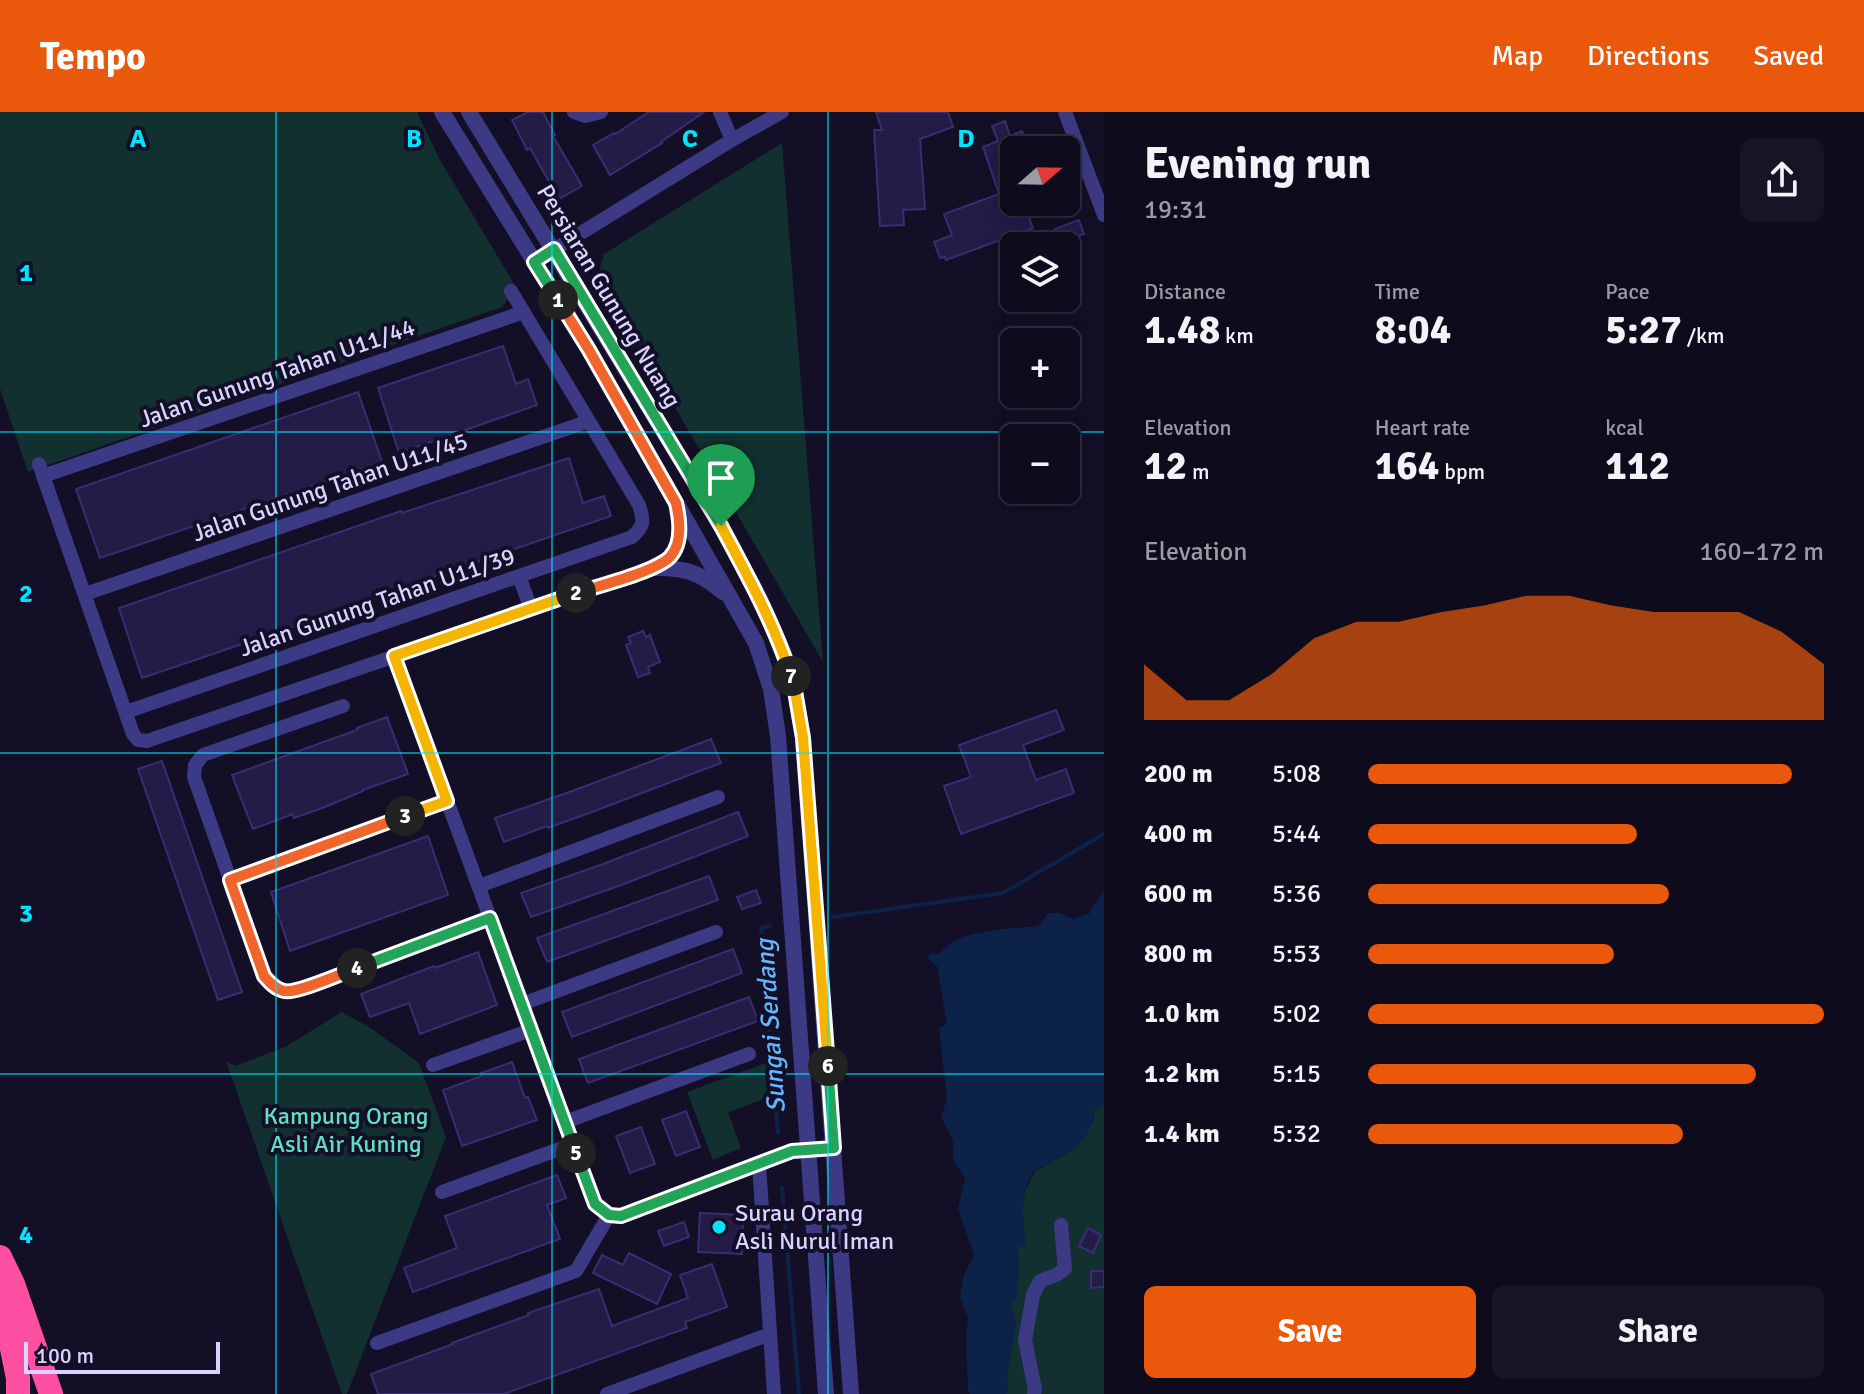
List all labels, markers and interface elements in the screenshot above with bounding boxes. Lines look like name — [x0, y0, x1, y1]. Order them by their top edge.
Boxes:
text: Tempo — [40, 33, 146, 80]
text: Map — [1491, 39, 1543, 73]
text: Directions — [1587, 39, 1709, 73]
text: Saved — [1753, 39, 1824, 73]
text: A — [130, 123, 147, 155]
text: B — [406, 123, 422, 155]
text: C — [682, 123, 698, 155]
text: D — [957, 123, 975, 155]
north arrow — [1000, 136, 1080, 216]
map controls — [1000, 136, 1080, 504]
text: Evening run — [1144, 137, 1371, 191]
button: share — [1740, 138, 1824, 222]
street label: Persiaran Gunung Nuang — [530, 179, 688, 413]
text: 19:31 — [1144, 194, 1207, 226]
button: layers — [1000, 232, 1080, 312]
text: 1 — [19, 257, 33, 289]
text: Distance — [1144, 278, 1226, 305]
text: Time — [1375, 278, 1420, 305]
text: Pace — [1605, 278, 1650, 305]
pin: 1 — [538, 280, 578, 320]
text: 1 — [552, 286, 564, 313]
text: 1.48 — [1144, 305, 1220, 355]
text: 8:04 — [1375, 305, 1451, 355]
text: 5:27 — [1605, 305, 1682, 355]
street label: Jalan Gunung Tahan U11/44 — [135, 312, 419, 434]
text: km — [1220, 322, 1254, 349]
text: /km — [1682, 322, 1725, 349]
button: + — [1000, 328, 1080, 408]
text: Elevation — [1144, 414, 1232, 441]
text: Heart rate — [1375, 414, 1470, 441]
text: kcal — [1605, 414, 1644, 441]
button: − — [1000, 424, 1080, 504]
street label: Jalan Gunung Tahan U11/45 — [188, 426, 472, 548]
text: 12 — [1144, 441, 1187, 491]
text: 164 — [1375, 441, 1439, 491]
text: 112 — [1605, 441, 1670, 491]
pin — [687, 444, 755, 526]
icon: arrive — [699, 456, 743, 500]
text: m — [1187, 458, 1210, 485]
text: bpm — [1439, 458, 1485, 485]
text: Elevation — [1144, 536, 1248, 568]
text: 160–172 m — [1700, 536, 1824, 568]
street label: Jalan Gunung Tahan U11/39 — [235, 541, 519, 663]
pin: 2 — [556, 573, 596, 613]
text: 2 — [19, 578, 33, 610]
text: 2 — [570, 579, 582, 606]
pin: 7 — [771, 656, 811, 696]
text: 7 — [785, 662, 797, 689]
text: 200 m — [1144, 758, 1213, 790]
text: 5:08 — [1272, 758, 1321, 790]
pin: 3 — [385, 796, 425, 836]
text: 3 — [399, 802, 411, 829]
text: 400 m — [1144, 818, 1213, 850]
text: 5:44 — [1272, 818, 1321, 850]
text: 600 m — [1144, 878, 1213, 910]
text: 5:36 — [1272, 878, 1321, 910]
text: 3 — [19, 898, 33, 930]
water label: Sungai Serdang — [749, 936, 793, 1114]
text: 800 m — [1144, 938, 1213, 970]
text: 5:53 — [1272, 938, 1321, 970]
pin: 4 — [337, 948, 377, 988]
text: 4 — [351, 954, 363, 981]
text: 1.0 km — [1144, 998, 1220, 1030]
text: 5:02 — [1272, 998, 1321, 1030]
pin: 6 — [808, 1046, 848, 1086]
text: 6 — [822, 1052, 834, 1079]
text: 1.2 km — [1144, 1058, 1220, 1090]
text: 5:15 — [1272, 1058, 1321, 1090]
park label: Kampung Orang Asli Air Kuning — [264, 1101, 428, 1159]
text: 1.4 km — [1144, 1118, 1220, 1150]
text: 5:32 — [1272, 1118, 1321, 1150]
pin: 5 — [556, 1133, 596, 1173]
text: 5 — [570, 1139, 582, 1166]
place label: Surau Orang Asli Nurul Iman — [735, 1198, 894, 1256]
marker: Surau Orang Asli Nurul Iman — [710, 1218, 728, 1236]
text: 4 — [19, 1219, 33, 1251]
button: Save — [1144, 1286, 1476, 1378]
button: Share — [1492, 1286, 1824, 1378]
scale bar — [24, 1338, 220, 1374]
text: 100 m — [36, 1342, 94, 1369]

